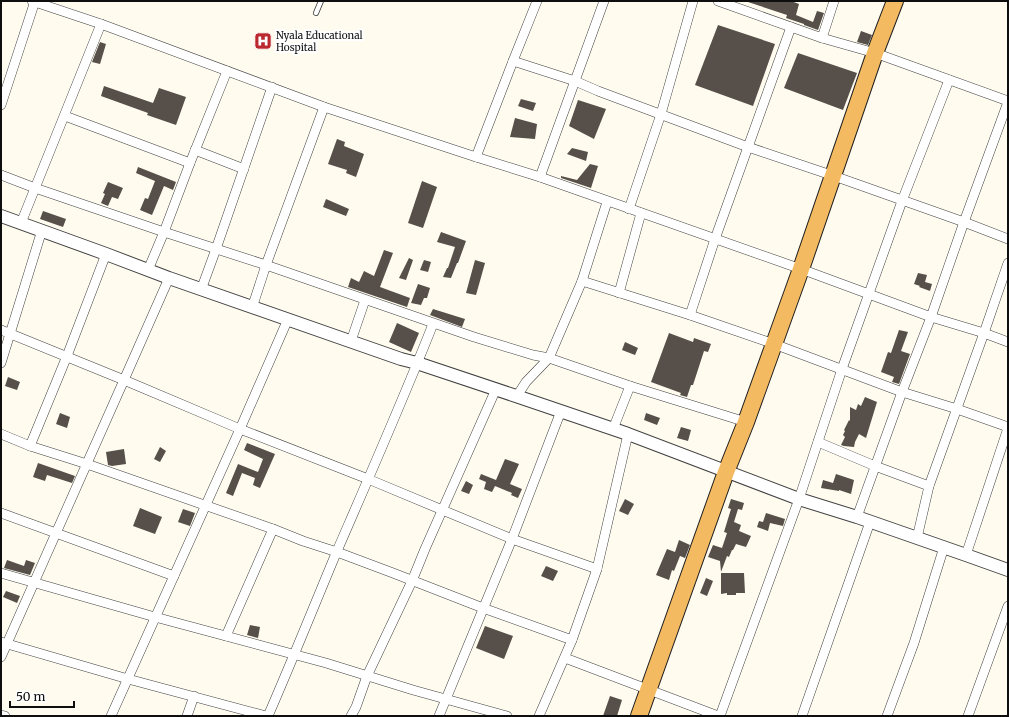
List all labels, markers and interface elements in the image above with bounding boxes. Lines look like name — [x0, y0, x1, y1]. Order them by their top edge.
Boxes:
place label: Nyala Educational Hospital — [276, 29, 363, 54]
hospital icon: Nyala Educational Hospital — [253, 31, 273, 51]
scale bar — [10, 683, 74, 709]
text: 50 m — [16, 689, 45, 704]

